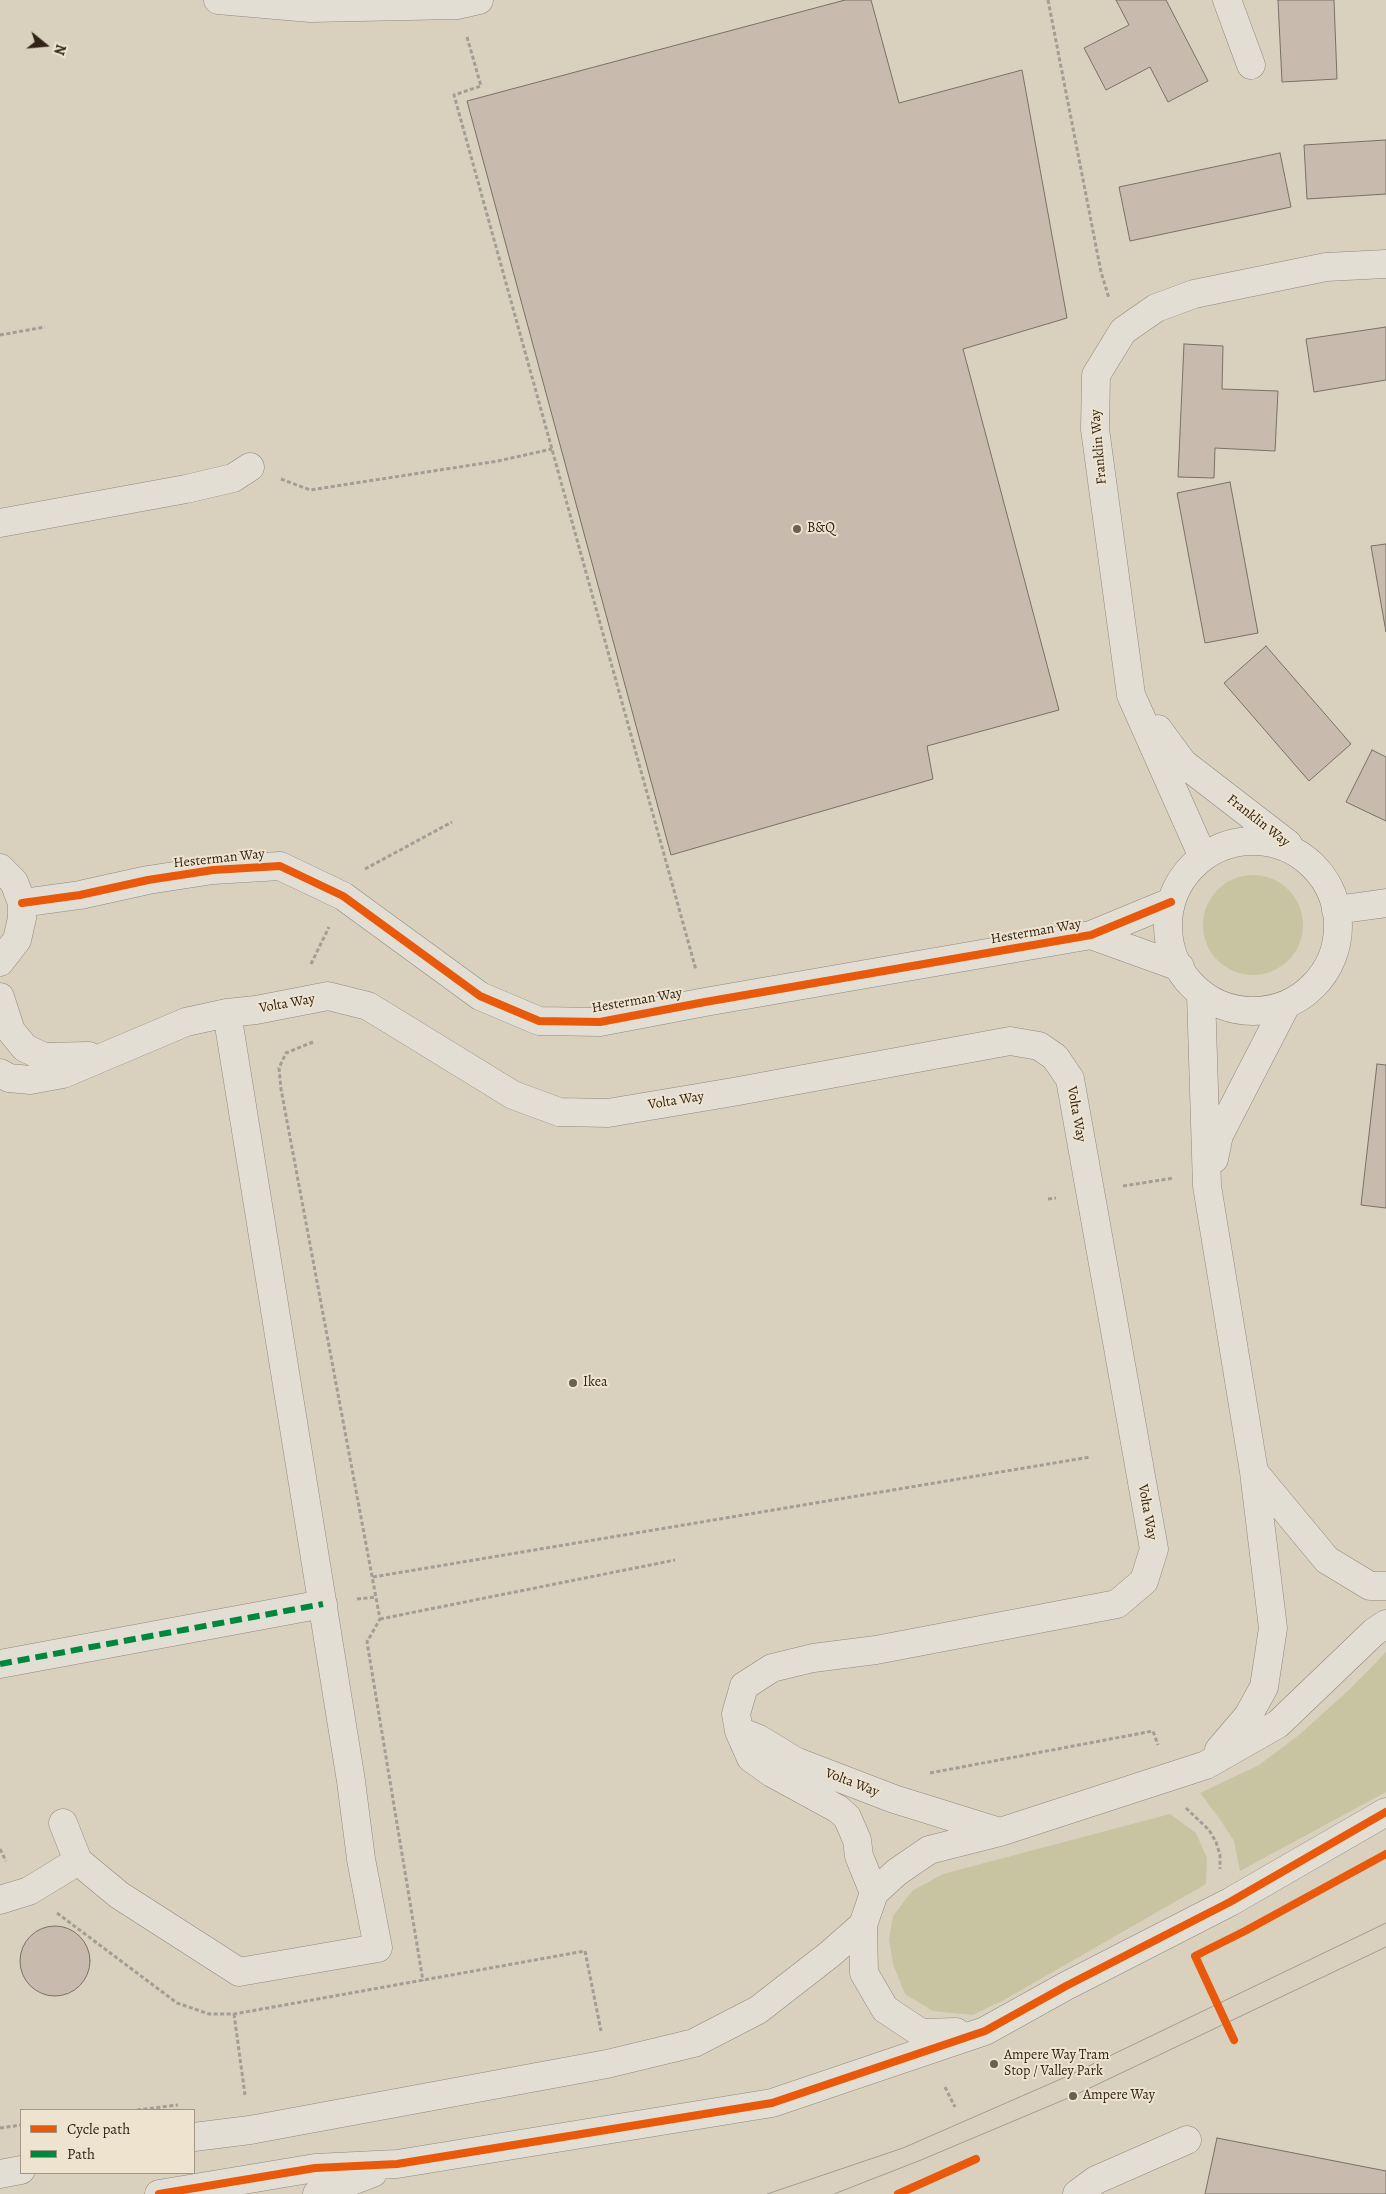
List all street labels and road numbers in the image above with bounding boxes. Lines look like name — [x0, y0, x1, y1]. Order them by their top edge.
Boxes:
street label: Franklin Way — [1087, 409, 1111, 485]
street label: Franklin Way — [1223, 791, 1293, 851]
street label: Hesterman Way — [173, 846, 265, 872]
street label: Hesterman Way — [989, 916, 1083, 948]
street label: Hesterman Way — [590, 985, 684, 1017]
street label: Volta Way — [258, 991, 316, 1017]
street label: Volta Way — [1063, 1085, 1089, 1143]
street label: Volta Way — [647, 1088, 705, 1114]
street label: Volta Way — [1134, 1483, 1160, 1541]
street label: Volta Way — [823, 1765, 881, 1801]

